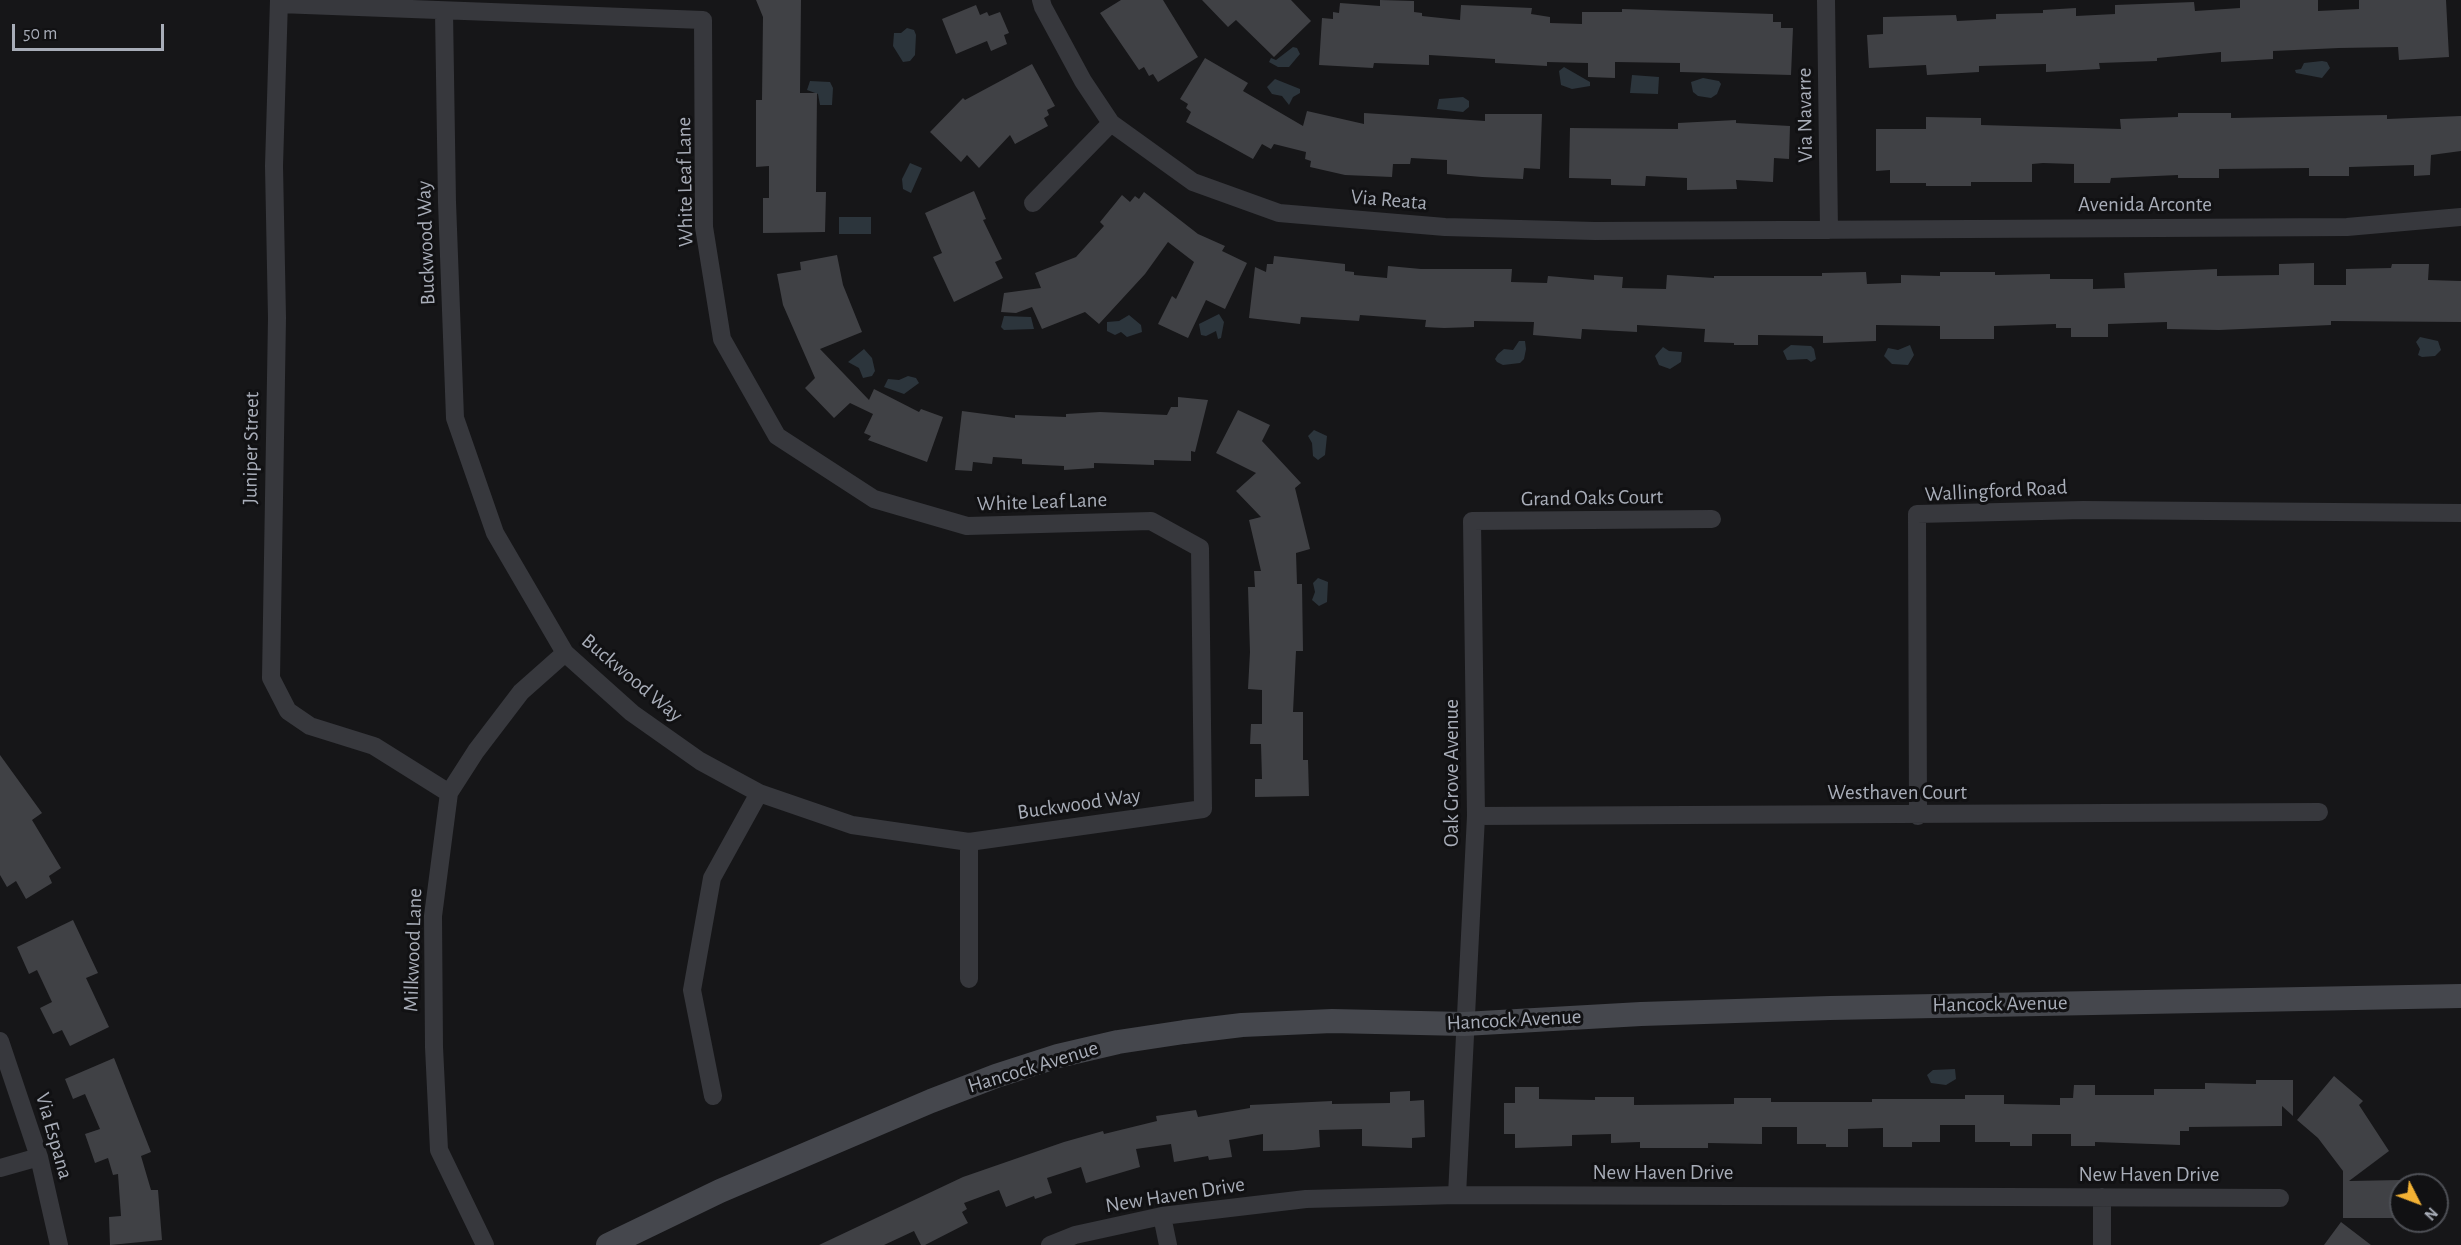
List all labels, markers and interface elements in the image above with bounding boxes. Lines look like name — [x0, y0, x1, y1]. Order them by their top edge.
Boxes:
scale bar — [15, 12, 166, 50]
text: 50 m — [23, 25, 57, 43]
street label: Via Navarre — [1792, 67, 1818, 163]
street label: White Leaf Lane — [671, 117, 699, 247]
street label: Buckwood Way — [411, 180, 441, 306]
street label: Via Reata — [1350, 184, 1428, 216]
street label: Avenida Arconte — [2078, 192, 2212, 218]
street label: Juniper Street — [237, 391, 265, 505]
street label: Wallingford Road — [1924, 475, 2068, 507]
street label: Grand Oaks Court — [1521, 484, 1663, 512]
street label: White Leaf Lane — [976, 487, 1108, 517]
street label: Buckwood Way — [576, 628, 688, 728]
street label: Oak Grove Avenue — [1439, 699, 1465, 847]
street label: Westhaven Court — [1827, 780, 1967, 806]
street label: Buckwood Way — [1016, 783, 1142, 825]
street label: Milkwood Lane — [398, 888, 428, 1012]
street label: Hancock Avenue — [1932, 990, 2068, 1018]
street label: Hancock Avenue — [1446, 1004, 1582, 1036]
street label: Hancock Avenue — [965, 1035, 1101, 1099]
street label: Via Espana — [30, 1090, 78, 1182]
street label: New Haven Drive — [1593, 1160, 1733, 1186]
street label: New Haven Drive — [2079, 1162, 2219, 1188]
street label: New Haven Drive — [1103, 1172, 1247, 1218]
north arrow — [2389, 1173, 2449, 1233]
text: N — [2421, 1204, 2441, 1223]

